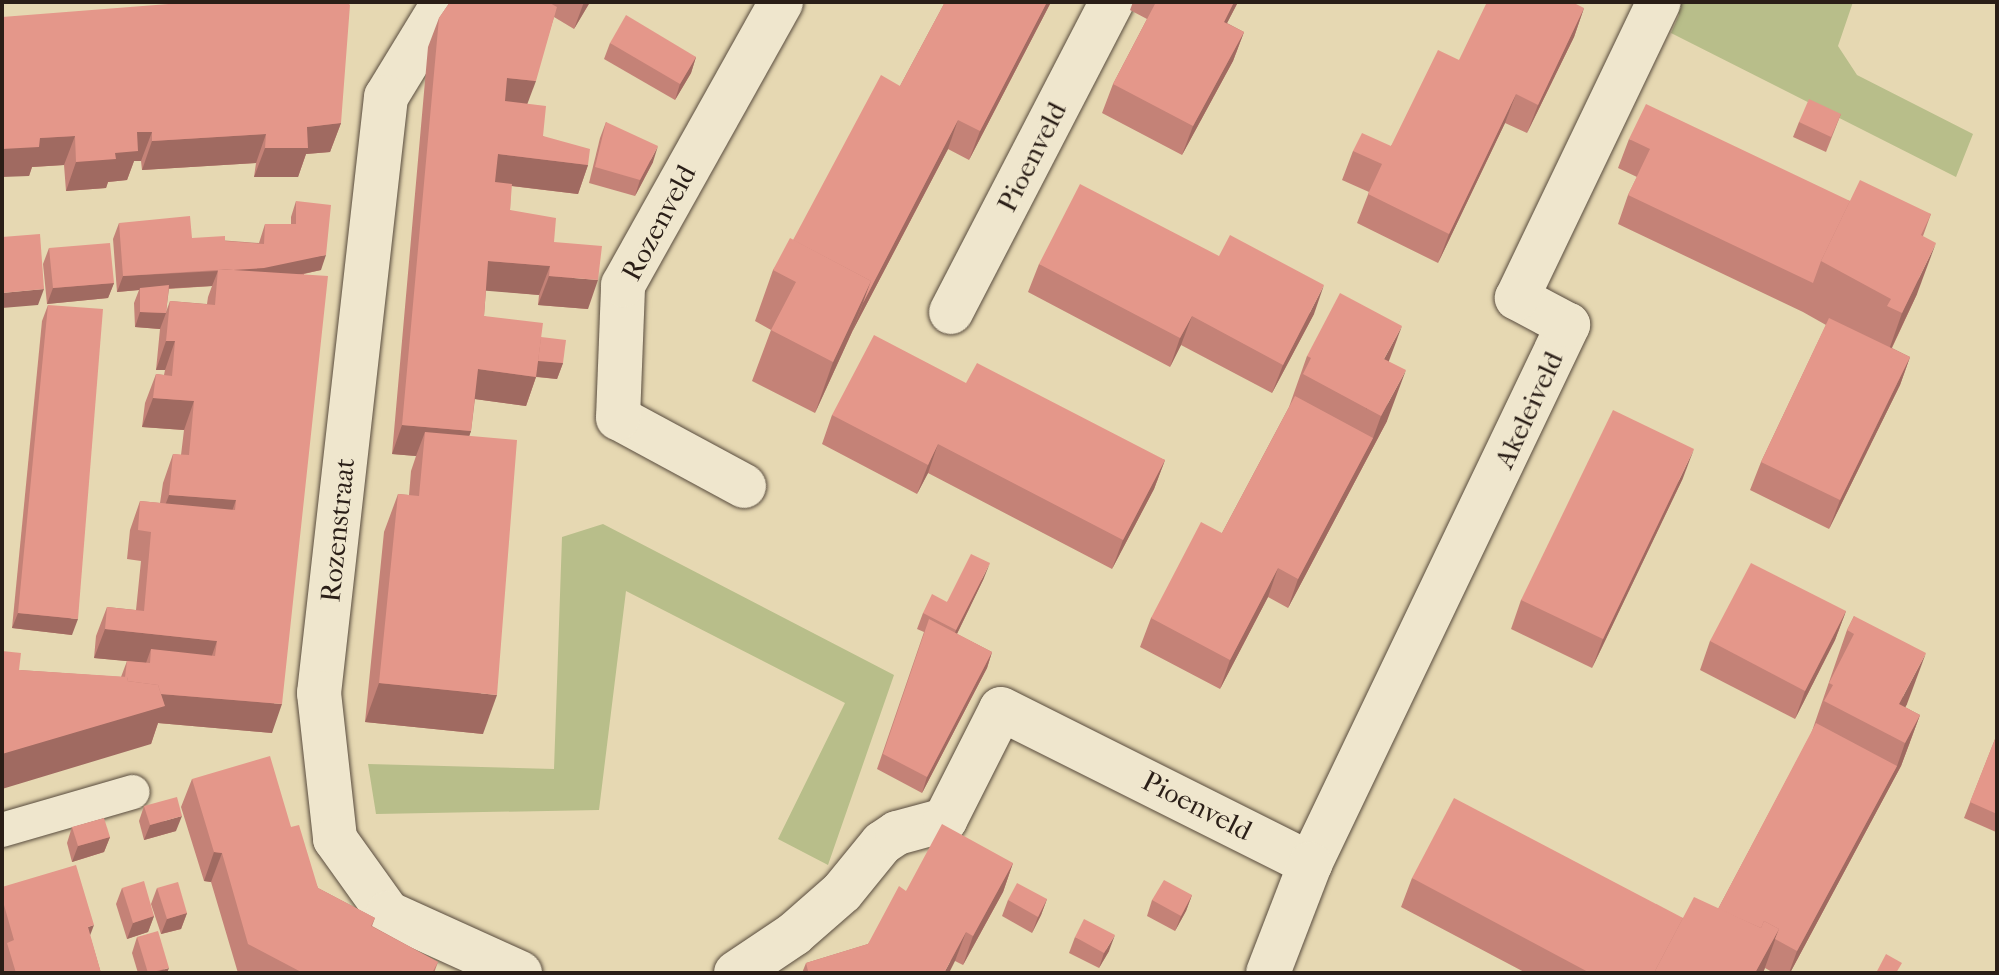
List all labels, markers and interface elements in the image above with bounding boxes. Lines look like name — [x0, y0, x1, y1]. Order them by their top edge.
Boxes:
street label: Pioenveld — [990, 96, 1074, 218]
street label: Rozenveld — [615, 159, 703, 287]
street label: Akeleiveld — [1487, 346, 1571, 474]
street label: Rozenstraat — [314, 456, 362, 604]
street label: Pioenveld — [1136, 764, 1258, 848]

